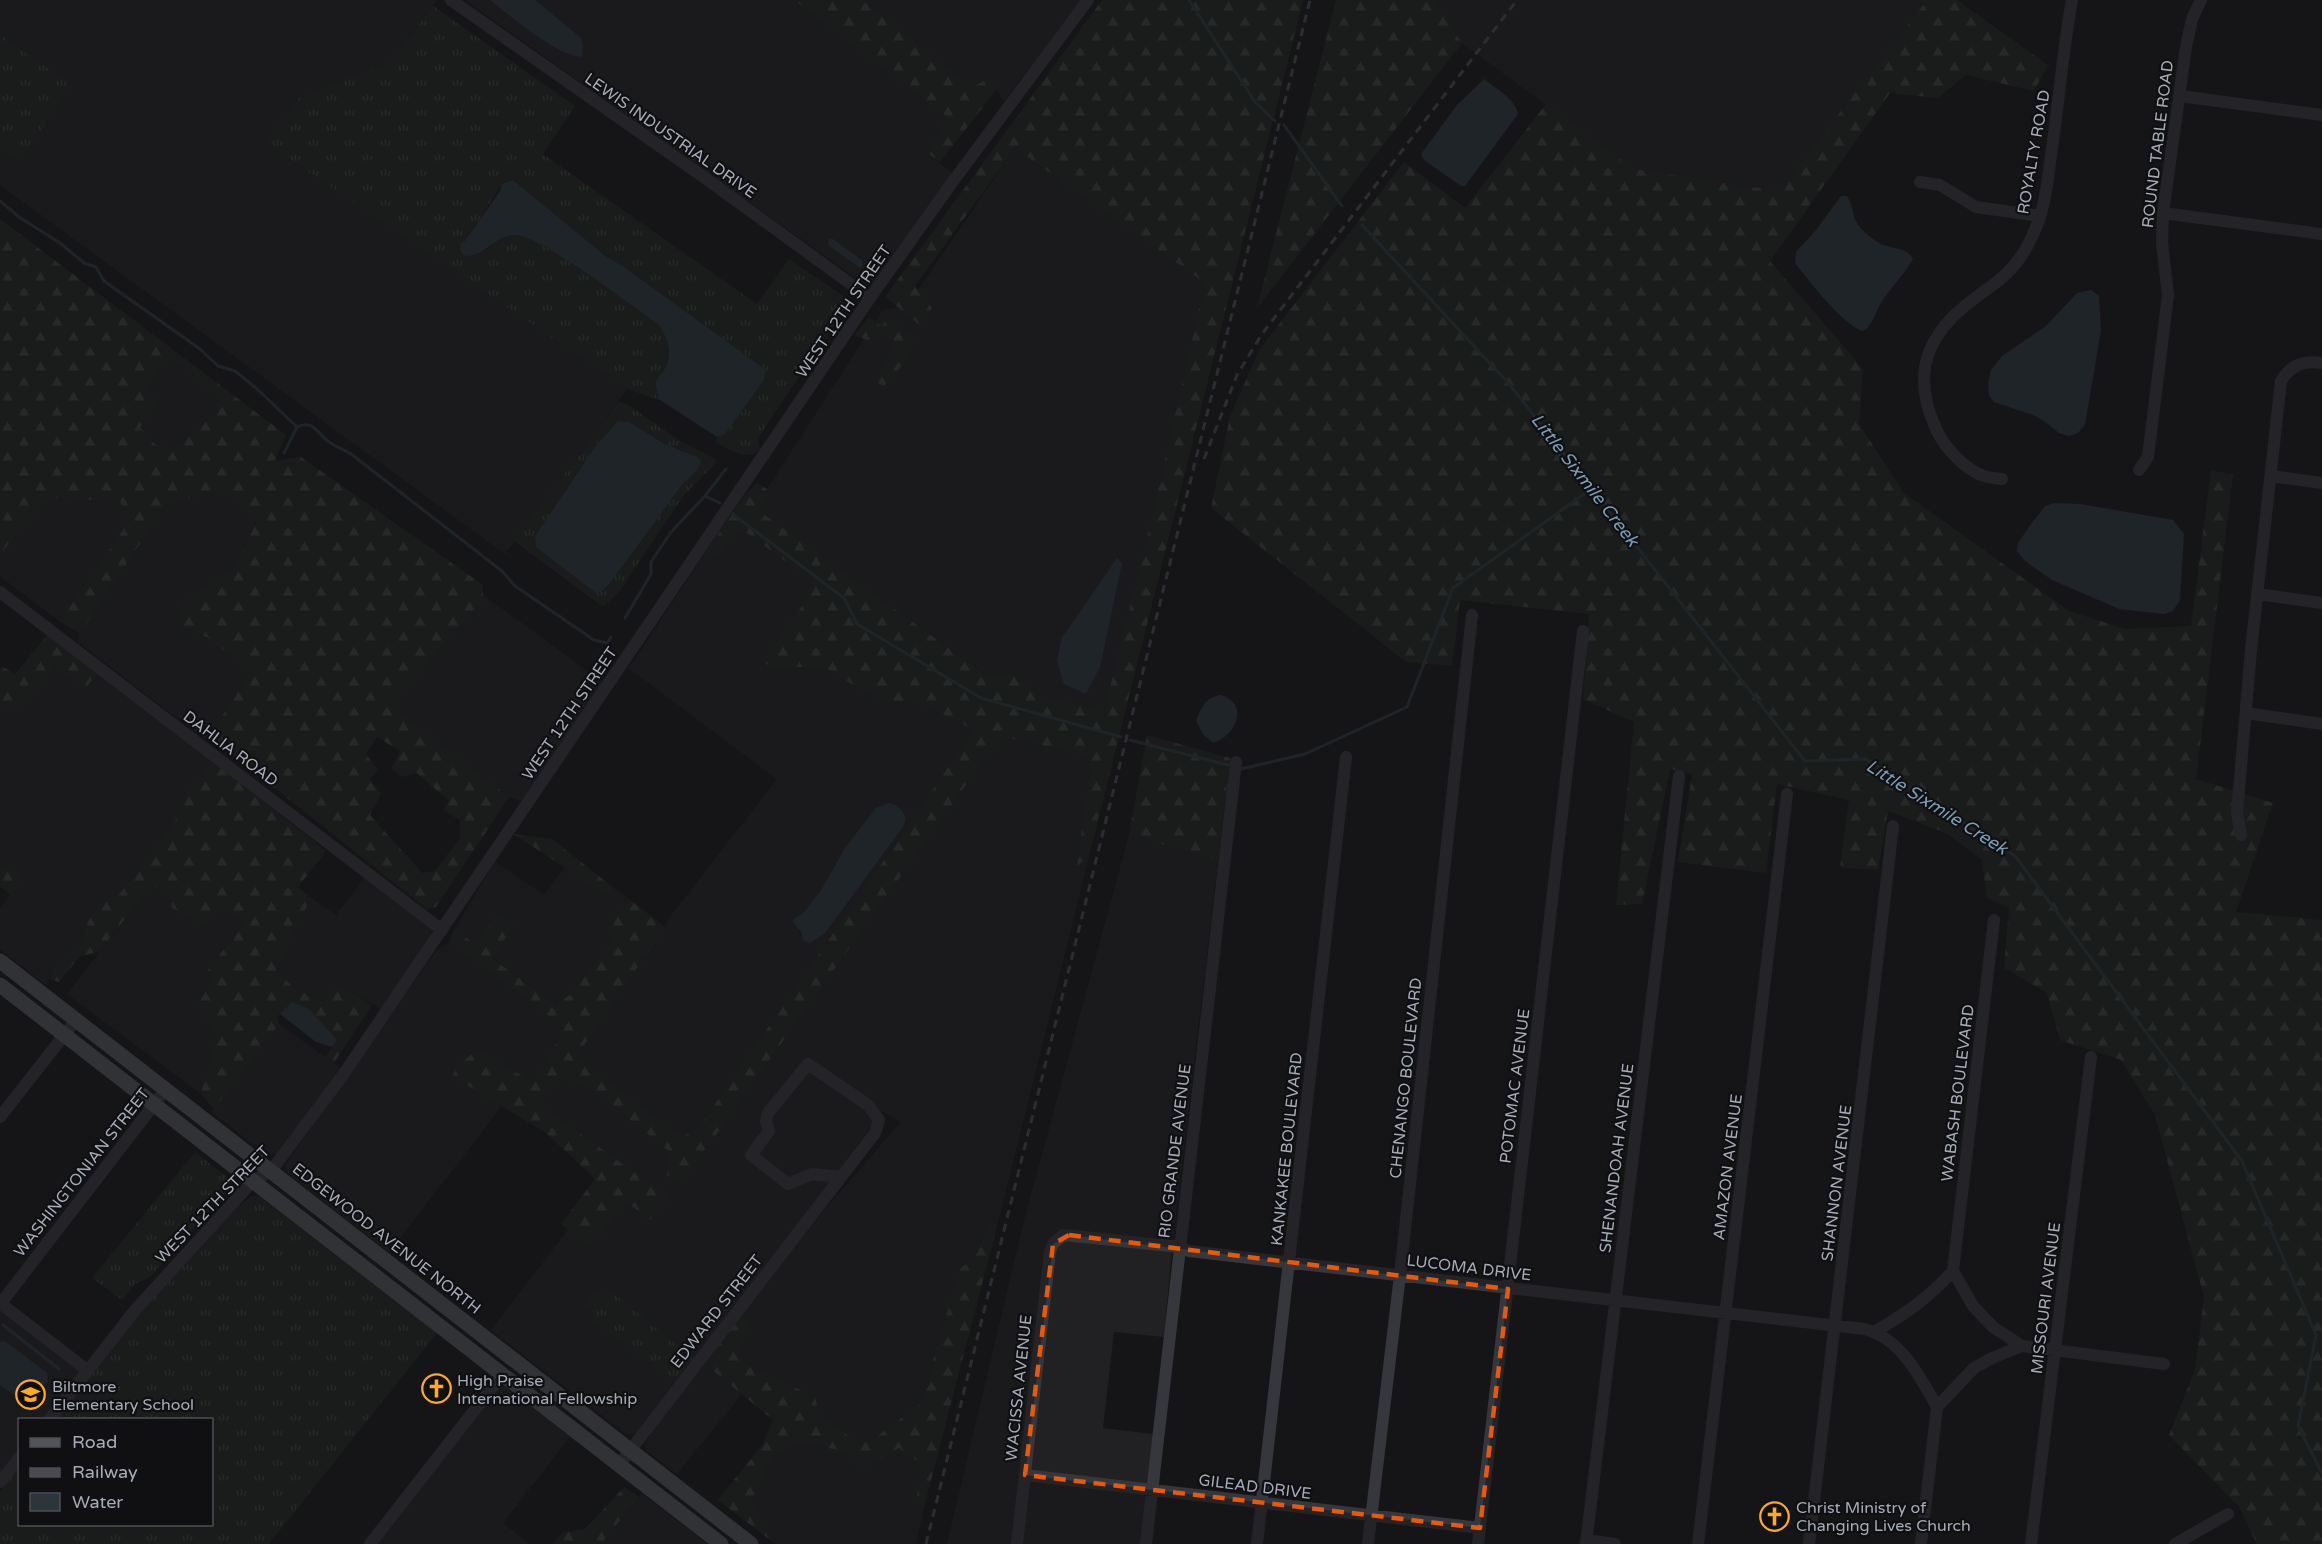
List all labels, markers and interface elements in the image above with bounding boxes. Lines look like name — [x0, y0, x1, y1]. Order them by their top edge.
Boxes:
street label: ROUND TABLE ROAD — [2138, 59, 2178, 229]
street label: LEWIS INDUSTRIAL DRIVE — [581, 69, 760, 203]
street label: ROYALTY ROAD — [2013, 88, 2055, 216]
street label: WEST 12TH STREET — [792, 241, 896, 382]
water label: Little Sixmile Creek — [1526, 409, 1644, 552]
street label: WEST 12TH STREET — [518, 643, 622, 784]
street label: DAHLIA ROAD — [179, 707, 282, 791]
water label: Little Sixmile Creek — [1862, 755, 2013, 860]
street label: CHENANGO BOULEVARD — [1386, 977, 1426, 1179]
street label: WABASH BOULEVARD — [1937, 1003, 1979, 1183]
street label: POTOMAC AVENUE — [1496, 1008, 1534, 1165]
street label: KANKAKEE BOULEVARD — [1267, 1051, 1307, 1247]
street label: SHENANDOAH AVENUE — [1595, 1062, 1639, 1254]
street label: RIO GRANDE AVENUE — [1154, 1063, 1196, 1239]
street label: WASHINGTONIAN STREET — [10, 1084, 154, 1261]
street label: AMAZON AVENUE — [1709, 1093, 1747, 1241]
street label: SHANNON AVENUE — [1817, 1104, 1857, 1262]
street label: WEST 12TH STREET — [151, 1141, 274, 1268]
street label: EDGEWOOD AVENUE NORTH — [288, 1159, 485, 1319]
street label: MISSOURI AVENUE — [2027, 1221, 2065, 1375]
street label: LUCOMA DRIVE — [1405, 1250, 1532, 1286]
street label: EDWARD STREET — [666, 1251, 767, 1372]
street label: WACISSA AVENUE — [1001, 1314, 1037, 1462]
place label: High Praise International Fellowship — [457, 1371, 637, 1409]
church icon: High Praise International Fellowship — [420, 1373, 452, 1405]
place label: Biltmore Elementary School — [52, 1377, 194, 1415]
school or university icon: Biltmore Elementary School — [15, 1379, 47, 1411]
legend — [18, 1418, 213, 1526]
text: Road — [72, 1431, 117, 1453]
text: Railway — [72, 1461, 138, 1483]
street label: GILEAD DRIVE — [1197, 1470, 1312, 1504]
text: Water — [72, 1491, 123, 1513]
place label: Christ Ministry of Changing Lives Church — [1796, 1498, 1971, 1536]
church icon: Christ Ministry of Changing Lives Church — [1759, 1500, 1791, 1532]

